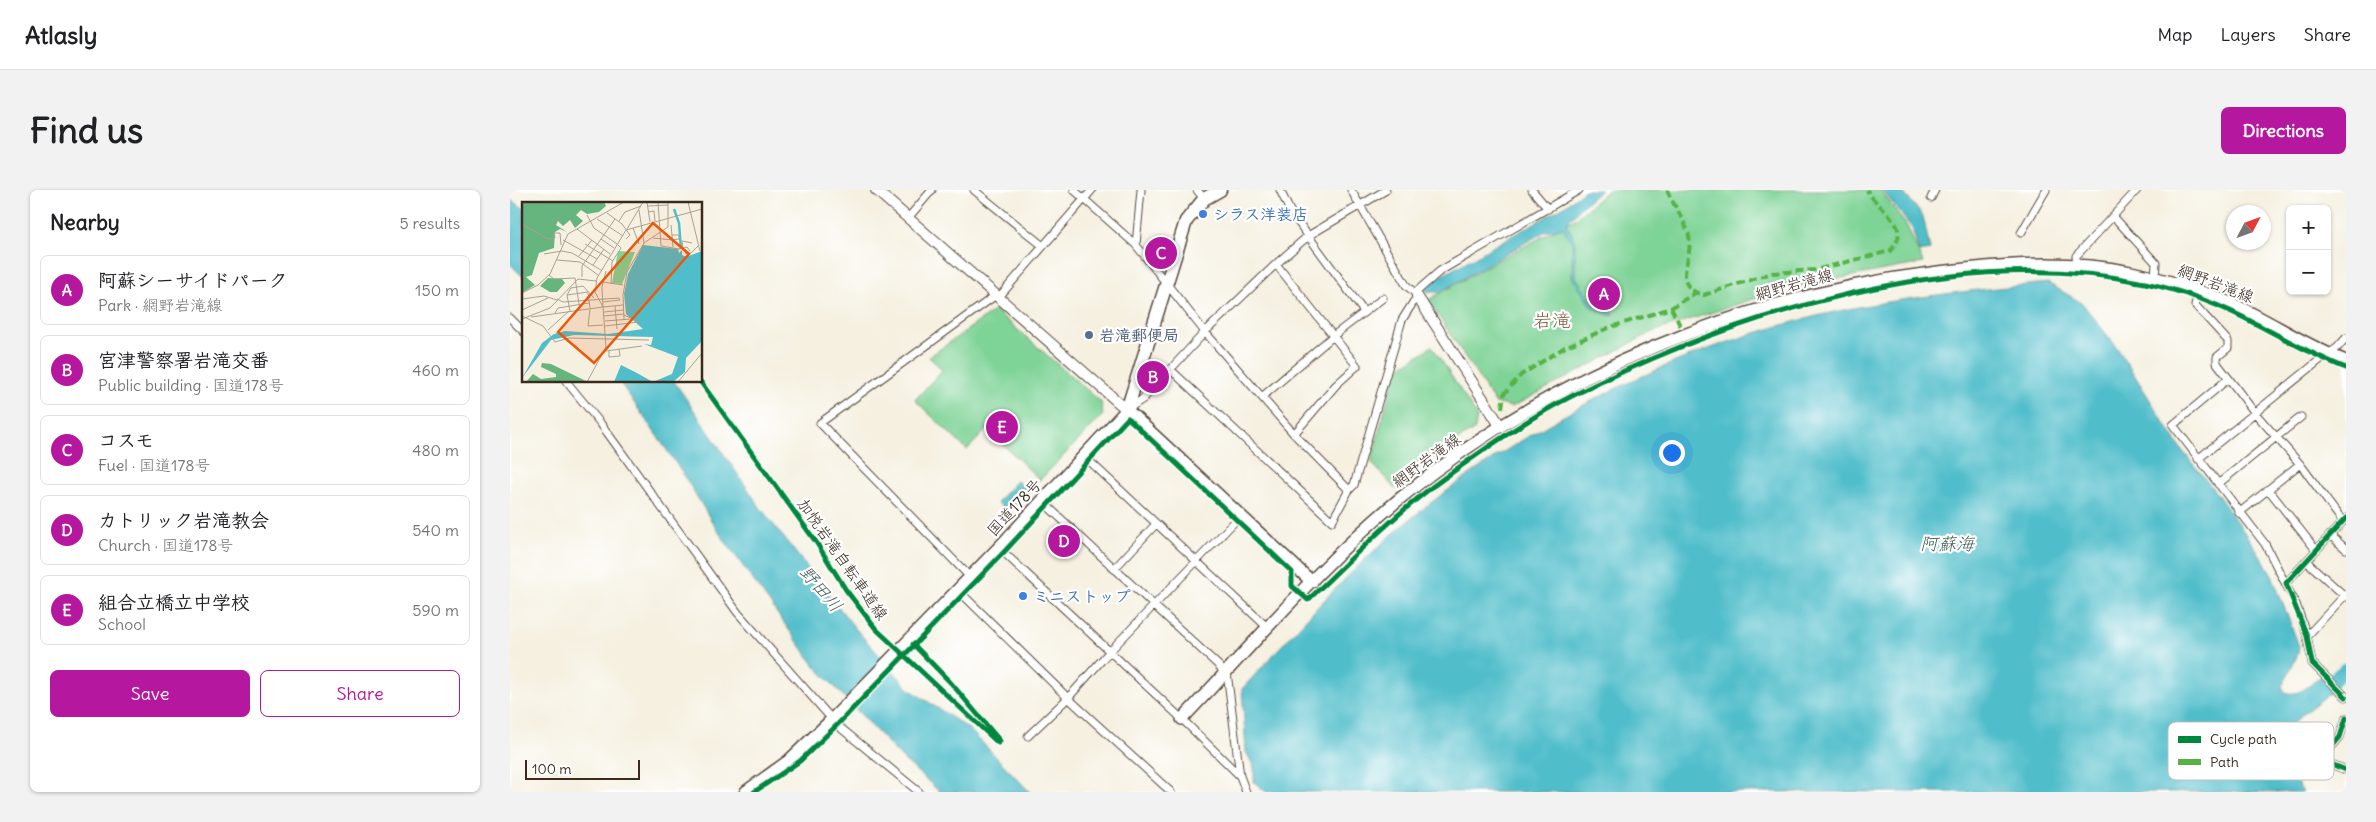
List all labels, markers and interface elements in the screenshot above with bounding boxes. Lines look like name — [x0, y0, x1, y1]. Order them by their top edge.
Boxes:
text: Atlasly — [25, 20, 97, 50]
text: Map — [2157, 23, 2192, 46]
text: Layers — [2220, 23, 2276, 46]
text: Share — [2304, 23, 2351, 46]
button: Directions — [2221, 107, 2346, 154]
text: Find us — [30, 108, 143, 152]
inset map — [522, 202, 702, 382]
place label: シラス洋装店 — [1213, 204, 1308, 224]
north arrow — [2226, 205, 2271, 250]
map controls — [2286, 205, 2331, 295]
button: + — [2286, 205, 2331, 250]
marker: シラス洋装店 — [1197, 208, 1209, 220]
text: Nearby — [50, 209, 120, 236]
text: 5 results — [399, 213, 460, 233]
pin: C — [1145, 234, 1177, 272]
button: − — [2286, 250, 2331, 295]
street label: 網野岩滝線 — [2175, 259, 2257, 307]
street label: 網野岩滝線 — [1753, 264, 1835, 304]
text: 阿蘇シーサイドパーク — [98, 268, 288, 292]
pin: A — [1588, 275, 1620, 313]
text: A — [62, 280, 72, 300]
text: 150 m — [415, 280, 459, 300]
text: Park · 網野岩滝線 — [98, 295, 222, 315]
district label: 岩滝 — [1533, 308, 1571, 332]
place label: 岩滝郵便局 — [1099, 325, 1179, 345]
marker: 岩滝郵便局 — [1083, 329, 1095, 341]
text: 宮津警察署岩滝交番 — [98, 348, 269, 372]
pin: B — [1137, 358, 1169, 396]
text: B — [62, 360, 72, 380]
text: 460 m — [412, 360, 459, 380]
text: Public building · 国道178号 — [98, 375, 284, 395]
pin: E — [986, 408, 1018, 446]
text: コスモ — [98, 428, 154, 452]
street label: 網野岩滝線 — [1388, 428, 1464, 492]
text: C — [62, 440, 72, 460]
text: 480 m — [412, 440, 459, 460]
your location — [1659, 440, 1685, 466]
text: Fuel · 国道178号 — [98, 455, 211, 475]
street label: 国道178号 — [982, 474, 1046, 540]
street label: 加悦岩滝自転車道線 — [794, 494, 892, 624]
text: カトリック岩滝教会 — [98, 508, 269, 532]
text: D — [61, 520, 73, 540]
text: 540 m — [412, 520, 459, 540]
pin: D — [1048, 522, 1080, 560]
water label: 阿蘇海 — [1920, 532, 1976, 555]
text: Church · 国道178号 — [98, 535, 233, 555]
water label: 野田川 — [795, 561, 848, 617]
place label: ミニストップ — [1033, 586, 1131, 606]
text: 組合立橋立中学校 — [98, 590, 250, 614]
marker: ミニストップ — [1017, 590, 1029, 602]
text: E — [62, 600, 72, 620]
text: 590 m — [412, 600, 459, 620]
text: School — [98, 614, 146, 634]
button: Save — [50, 670, 250, 717]
button: Share — [260, 670, 460, 717]
legend — [2168, 722, 2334, 780]
text: Cycle path — [2210, 730, 2277, 748]
text: Path — [2210, 753, 2239, 771]
scale bar — [525, 757, 640, 780]
text: 100 m — [532, 760, 572, 778]

